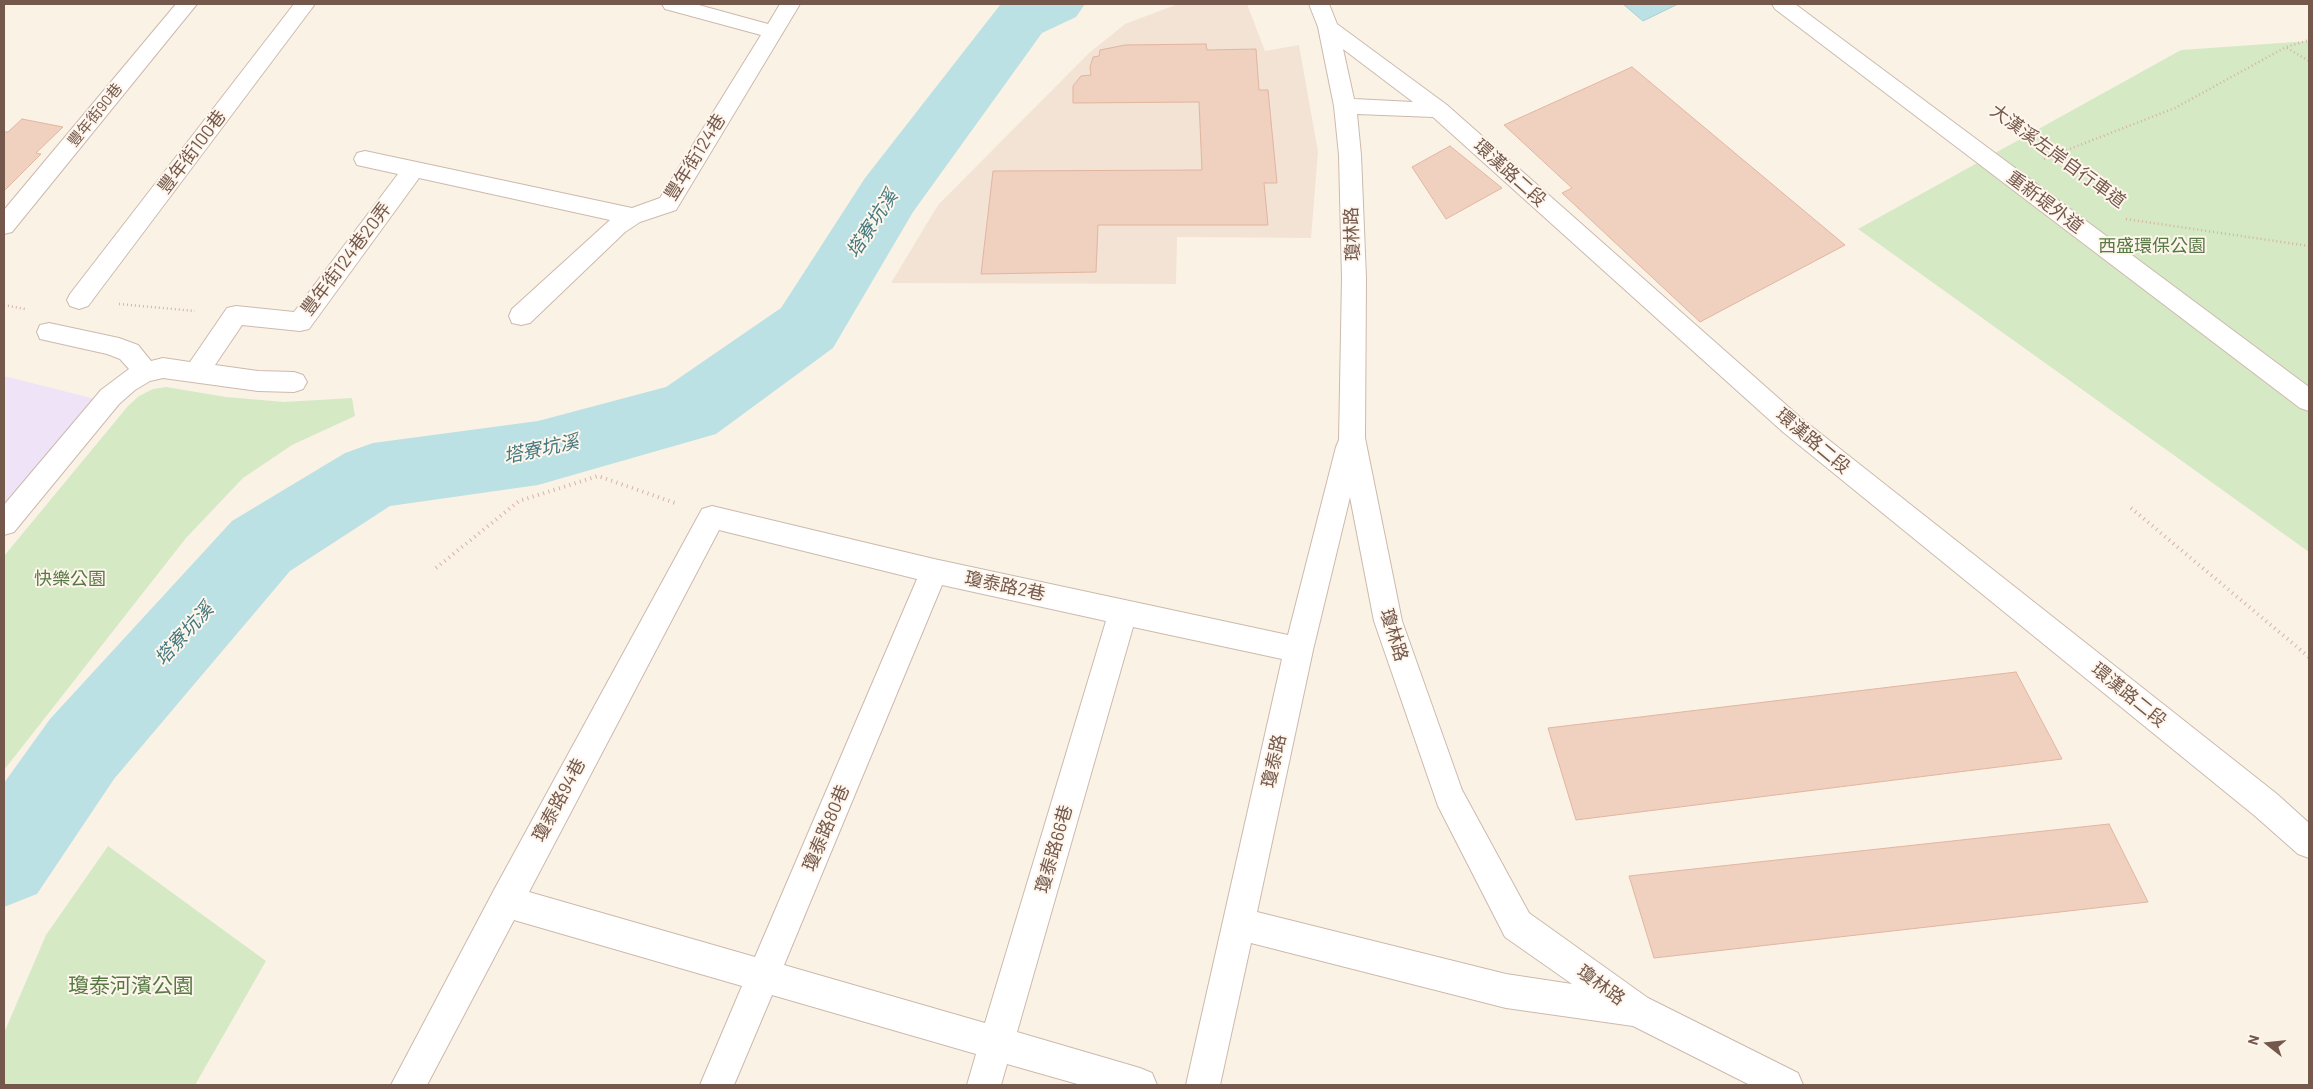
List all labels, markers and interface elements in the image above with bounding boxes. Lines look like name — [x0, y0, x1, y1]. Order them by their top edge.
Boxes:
street label: 豐年街90巷 — [64, 80, 126, 150]
street label: 大漢溪左岸自行車道 — [1986, 100, 2130, 212]
street label: 豐年街100巷 — [154, 106, 230, 198]
street label: 豐年街124巷 — [660, 110, 730, 204]
street label: 環漢路二段 — [1469, 135, 1551, 211]
street label: 重新堤外道 — [2003, 166, 2087, 238]
water label: 塔寮坑溪 — [842, 186, 902, 262]
street label: 豐年街124巷20弄 — [297, 198, 395, 320]
street label: 瓊林路 — [1340, 207, 1364, 261]
park label: 西盛環保公園 — [2098, 235, 2206, 257]
street label: 環漢路二段 — [1772, 404, 1854, 478]
water label: 塔寮坑溪 — [501, 430, 581, 468]
street label: 瓊泰路2巷 — [963, 567, 1047, 605]
park label: 快樂公園 — [34, 568, 106, 590]
water label: 塔寮坑溪 — [150, 598, 218, 670]
street label: 瓊林路 — [1376, 606, 1412, 664]
street label: 環漢路二段 — [2087, 658, 2171, 732]
street label: 瓊泰路 — [1257, 732, 1291, 790]
street label: 瓊泰路94巷 — [528, 755, 590, 845]
street label: 瓊泰路80巷 — [798, 782, 854, 874]
street label: 瓊泰路66巷 — [1031, 803, 1077, 895]
street label: 瓊林路 — [1573, 960, 1629, 1010]
park label: 瓊泰河濱公園 — [68, 973, 194, 999]
north arrow — [2243, 1019, 2293, 1069]
text: N — [2244, 1033, 2263, 1047]

